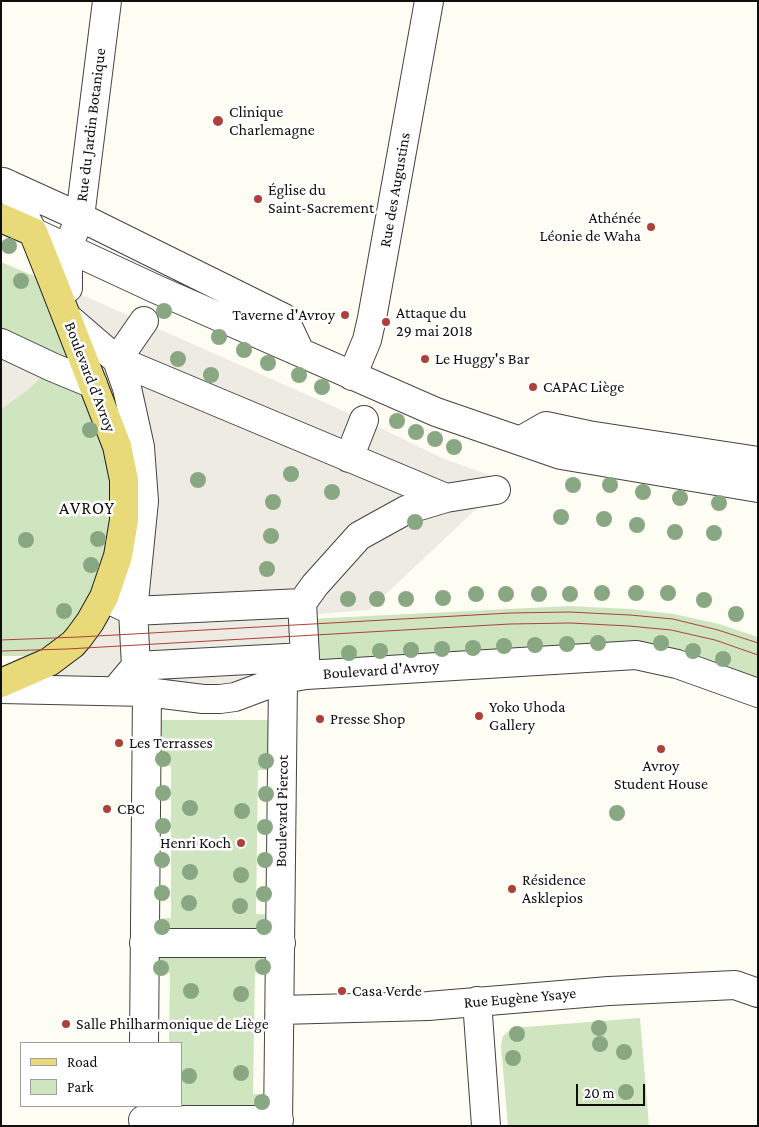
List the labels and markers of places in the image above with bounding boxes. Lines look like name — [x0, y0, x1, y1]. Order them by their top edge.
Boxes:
place label: Clinique Charlemagne — [229, 102, 315, 140]
marker: Clinique Charlemagne — [211, 114, 225, 128]
place label: Église du Saint-Sacrement — [268, 180, 374, 218]
marker: Église du Saint-Sacrement — [252, 193, 264, 205]
place label: Athénée Léonie de Waha — [539, 208, 641, 246]
marker: Athénée Léonie de Waha — [645, 221, 657, 233]
place label: Attaque du 29 mai 2018 — [396, 303, 473, 341]
place label: Taverne d'Avroy — [232, 305, 335, 325]
marker: Taverne d'Avroy — [339, 309, 351, 321]
marker: Attaque du 29 mai 2018 — [380, 316, 392, 328]
place label: Le Huggy's Bar — [435, 349, 530, 369]
marker: Le Huggy's Bar — [419, 353, 431, 365]
place label: CAPAC Liège — [543, 377, 624, 397]
marker: CAPAC Liège — [527, 381, 539, 393]
place label: Yoko Uhoda Gallery — [489, 697, 566, 735]
place label: Presse Shop — [330, 709, 405, 729]
marker: Yoko Uhoda Gallery — [473, 710, 485, 722]
marker: Presse Shop — [314, 713, 326, 725]
place label: Les Terrasses — [129, 733, 213, 753]
marker: Les Terrasses — [113, 737, 125, 749]
marker: Avroy Student House — [655, 743, 667, 755]
place label: Avroy Student House — [614, 756, 708, 794]
place label: CBC — [117, 799, 145, 819]
marker: CBC — [101, 803, 113, 815]
place label: Henri Koch — [160, 833, 231, 853]
marker: Henri Koch — [235, 837, 247, 849]
place label: Résidence Asklepios — [522, 870, 586, 908]
marker: Résidence Asklepios — [506, 883, 518, 895]
place label: Casa Verde — [352, 981, 422, 1001]
marker: Casa Verde — [336, 985, 348, 997]
place label: Salle Philharmonique de Liège — [76, 1014, 269, 1034]
marker: Salle Philharmonique de Liège — [60, 1018, 72, 1030]

